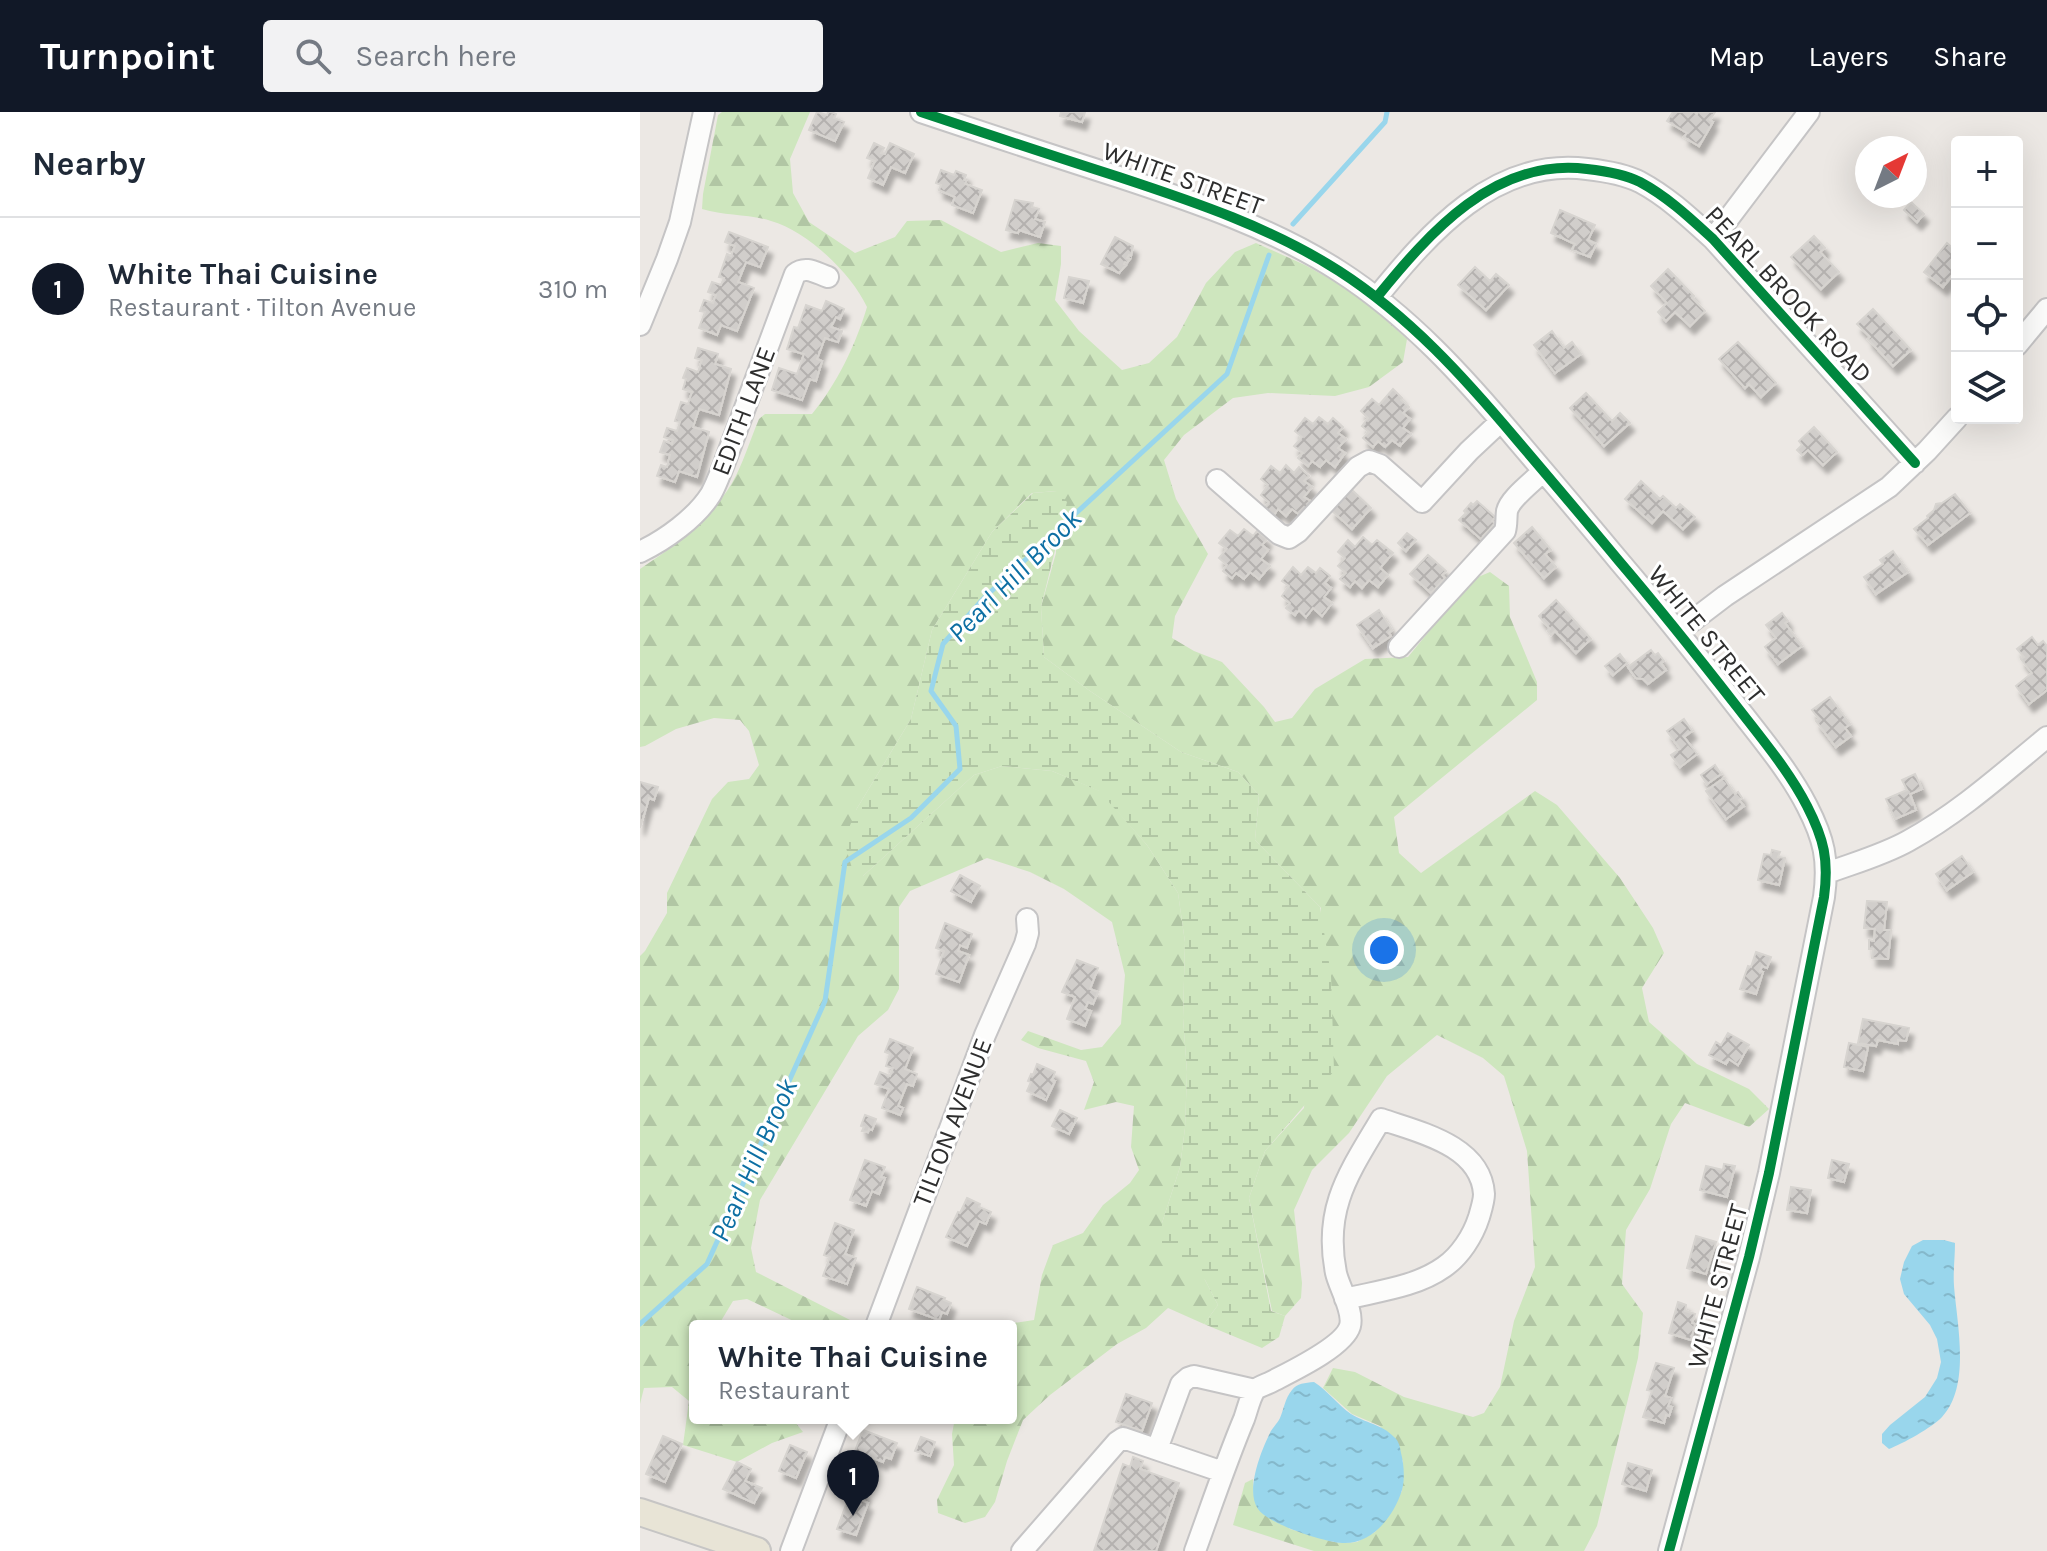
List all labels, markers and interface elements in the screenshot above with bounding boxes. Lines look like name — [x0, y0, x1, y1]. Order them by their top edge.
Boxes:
search box — [263, 20, 823, 92]
text: Turnpoint — [40, 34, 215, 79]
icon: search — [291, 34, 335, 78]
text: Search here — [355, 38, 517, 74]
text: Map — [1709, 40, 1764, 73]
text: Layers — [1808, 40, 1889, 73]
text: Share — [1933, 40, 2007, 73]
street label: WHITE STREET — [1098, 135, 1267, 222]
north arrow — [1855, 136, 1927, 208]
map controls — [1951, 136, 2023, 424]
button: + — [1951, 136, 2023, 208]
text: Nearby — [32, 144, 146, 184]
street label: PEARL BROOK ROAD — [1699, 199, 1879, 389]
button: − — [1951, 208, 2023, 280]
text: White Thai Cuisine — [108, 256, 378, 292]
text: 1 — [53, 274, 63, 305]
text: 310 m — [538, 274, 608, 305]
button: locate — [1951, 280, 2023, 352]
text: Restaurant · Tilton Avenue — [108, 292, 416, 323]
street label: EDITH LANE — [705, 343, 782, 480]
button: layers — [1951, 352, 2023, 424]
water label: Pearl Hill Brook — [941, 501, 1089, 649]
street label: WHITE STREET — [1642, 559, 1772, 710]
your location — [1364, 930, 1404, 970]
street label: TILTON AVENUE — [906, 1034, 999, 1211]
water label: Pearl Hill Brook — [703, 1073, 804, 1247]
street label: WHITE STREET — [1681, 1201, 1754, 1372]
popup — [689, 1320, 1017, 1424]
text: White Thai Cuisine — [718, 1339, 988, 1375]
text: Restaurant — [718, 1375, 850, 1406]
pin: 1 — [827, 1450, 879, 1516]

